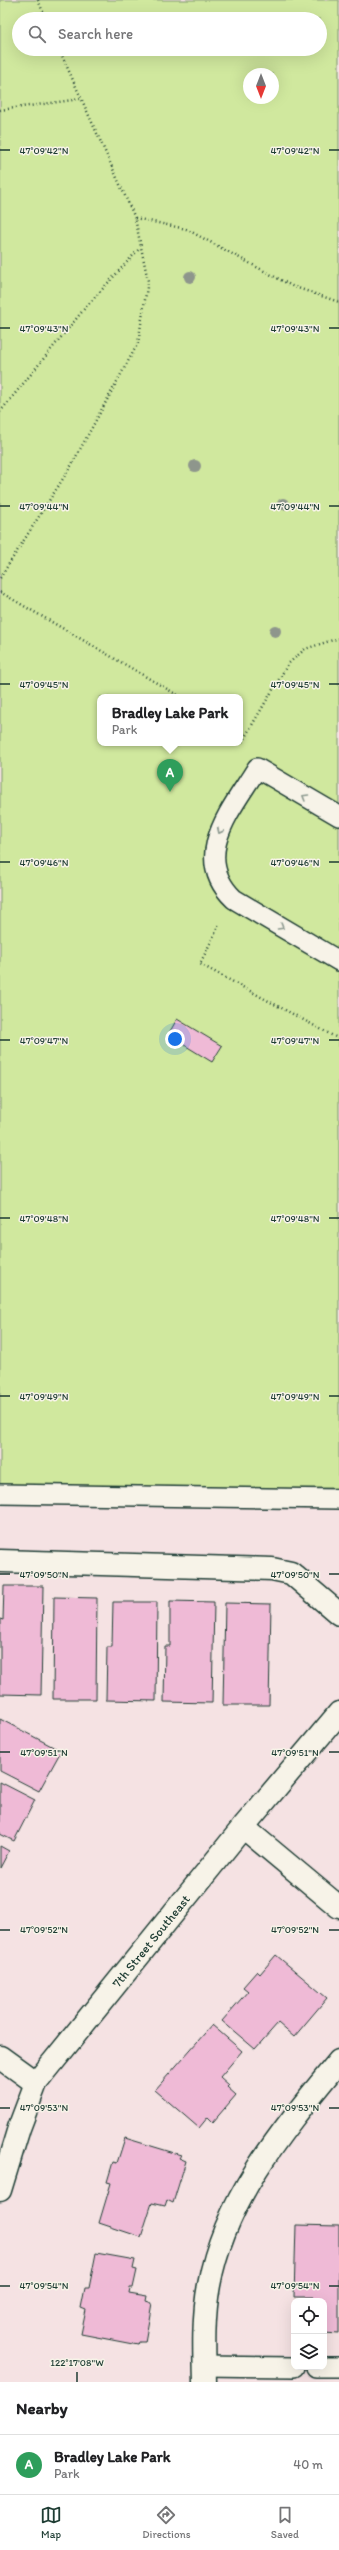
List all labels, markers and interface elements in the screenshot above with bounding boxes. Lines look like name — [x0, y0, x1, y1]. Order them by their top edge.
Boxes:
search box — [12, 12, 327, 56]
icon: search — [26, 23, 48, 45]
text: Search here — [58, 25, 133, 43]
north arrow — [243, 68, 279, 104]
text: 47°09'42"N — [20, 144, 69, 157]
text: 47°09'42"N — [271, 144, 320, 157]
text: 47°09'43"N — [19, 322, 69, 335]
text: 47°09'43"N — [270, 322, 320, 335]
text: 47°09'44"N — [19, 500, 69, 513]
text: 47°09'44"N — [270, 500, 320, 513]
text: 47°09'45"N — [20, 678, 69, 691]
text: 47°09'45"N — [271, 678, 320, 691]
popup — [97, 694, 243, 746]
text: Bradley Lake Park — [112, 704, 228, 722]
text: Park — [112, 722, 137, 737]
pin: A — [157, 759, 183, 792]
one-way arrow — [302, 794, 309, 801]
one-way arrow — [217, 827, 225, 834]
text: 47°09'46"N — [20, 856, 69, 869]
text: 47°09'46"N — [271, 856, 320, 869]
one-way arrow — [277, 922, 284, 929]
your location — [165, 1029, 185, 1049]
text: 47°09'47"N — [20, 1034, 69, 1047]
text: 47°09'47"N — [271, 1034, 320, 1047]
text: 47°09'48"N — [19, 1212, 69, 1225]
text: 47°09'48"N — [270, 1212, 320, 1225]
text: 47°09'49"N — [20, 1390, 69, 1403]
text: 47°09'49"N — [271, 1390, 320, 1403]
text: 47°09'50"N — [20, 1568, 69, 1581]
text: 47°09'50"N — [271, 1568, 320, 1581]
text: 47°09'51"N — [20, 1746, 68, 1759]
text: 47°09'51"N — [271, 1746, 319, 1759]
street label: 7th Street Southeast — [109, 1892, 193, 1990]
text: 47°09'52"N — [20, 1923, 68, 1936]
text: 47°09'52"N — [271, 1923, 319, 1936]
text: 47°09'53"N — [20, 2101, 68, 2114]
text: 47°09'53"N — [271, 2101, 319, 2114]
text: 47°09'54"N — [20, 2279, 69, 2292]
text: 47°09'54"N — [271, 2279, 320, 2292]
map controls — [291, 2298, 327, 2370]
button: locate — [291, 2298, 327, 2334]
button: layers — [291, 2334, 327, 2370]
text: 122°17'08"W — [50, 2356, 104, 2369]
text: Nearby — [16, 2398, 68, 2418]
text: Bradley Lake Park — [54, 2448, 170, 2466]
text: A — [25, 2457, 33, 2472]
text: 40 m — [293, 2457, 323, 2472]
text: Park — [54, 2466, 80, 2481]
tab: Map — [40, 2504, 62, 2541]
tab: Directions — [142, 2504, 191, 2541]
tab: Saved — [271, 2504, 299, 2541]

